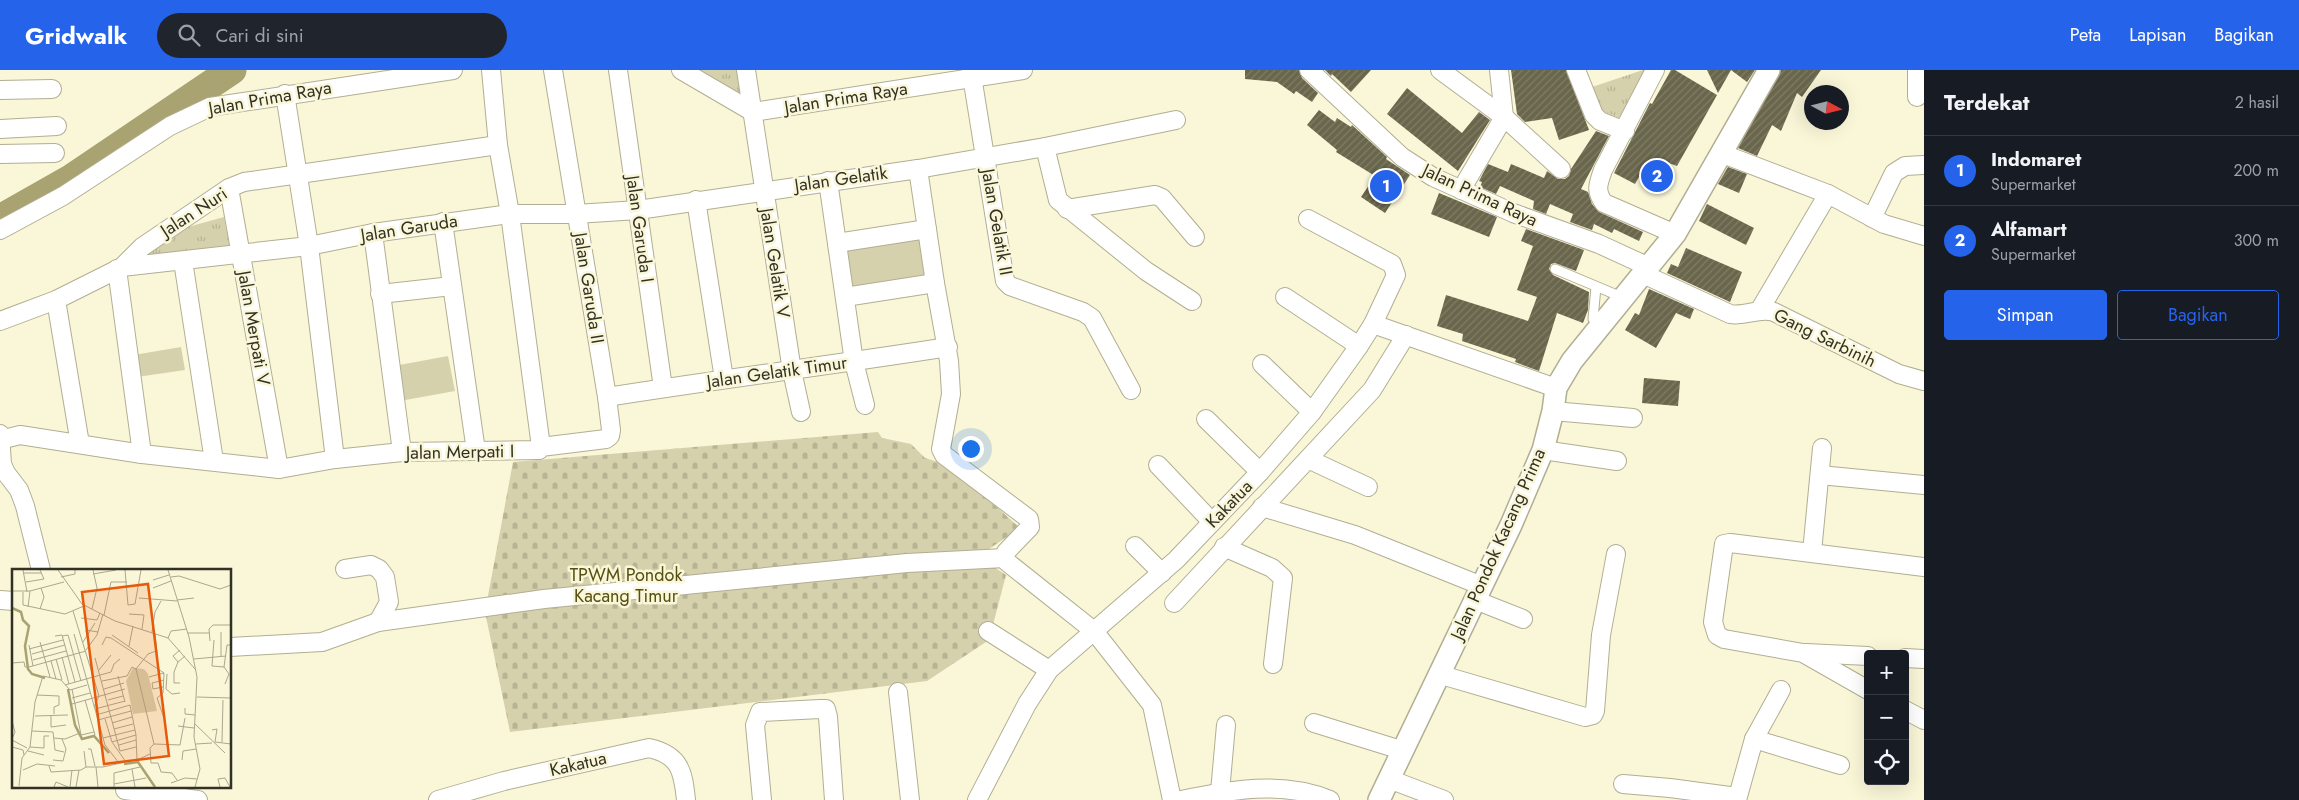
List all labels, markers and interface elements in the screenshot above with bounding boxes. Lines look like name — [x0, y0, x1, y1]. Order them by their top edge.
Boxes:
search box — [157, 13, 507, 58]
text: Gridwalk — [25, 18, 127, 53]
icon: search — [175, 21, 203, 49]
text: Cari di sini — [215, 22, 304, 49]
text: Peta — [2070, 22, 2101, 48]
text: Lapisan — [2129, 22, 2186, 48]
text: Bagikan — [2214, 22, 2274, 48]
street label: Jalan Prima Raya — [205, 74, 333, 122]
street label: Jalan Prima Raya — [781, 75, 909, 121]
north arrow — [1804, 85, 1849, 130]
text: Terdekat — [1944, 88, 2029, 118]
text: 2 hasil — [2235, 91, 2279, 114]
text: Indomaret — [1991, 146, 2081, 173]
street label: Jalan Prima Raya — [1416, 156, 1542, 233]
pin: 2 — [1641, 157, 1673, 195]
text: 1 — [1956, 159, 1964, 182]
text: 200 m — [2233, 159, 2279, 182]
street label: Jalan Gelatik — [791, 160, 889, 199]
street label: Jalan Gelatik II — [974, 165, 1019, 277]
pin: 1 — [1370, 167, 1402, 205]
street label: Jalan Garuda I — [619, 172, 660, 284]
text: Supermarket — [1991, 173, 2076, 196]
street label: Jalan Nuri — [154, 181, 232, 244]
street label: Jalan Gelatik V — [753, 204, 797, 320]
street label: Jalan Garuda — [357, 208, 459, 249]
text: Alfamart — [1991, 216, 2067, 243]
street label: Jalan Garuda II — [567, 229, 611, 345]
text: 2 — [1955, 229, 1965, 252]
text: 300 m — [2234, 229, 2279, 252]
text: Supermarket — [1991, 243, 2076, 266]
street label: Jalan Merpati V — [231, 267, 277, 387]
button: Simpan — [1944, 290, 2107, 340]
button: Bagikan — [2117, 290, 2279, 340]
street label: Gang Sarbinih — [1769, 302, 1881, 374]
street label: Jalan Gelatik Timur — [703, 349, 850, 395]
your location — [958, 436, 984, 462]
street label: Jalan Merpati I — [404, 438, 514, 466]
street label: Jalan Pondok Kacang Prima — [1443, 444, 1552, 646]
street label: Kakatua — [1200, 474, 1258, 534]
park label: TPWM Pondok Kacang Timur — [570, 562, 682, 609]
inset map — [12, 569, 231, 788]
map controls — [1864, 650, 1909, 785]
button: + — [1864, 650, 1909, 695]
button: − — [1864, 695, 1909, 740]
button: locate — [1864, 740, 1909, 785]
street label: Kakatua — [547, 745, 609, 783]

